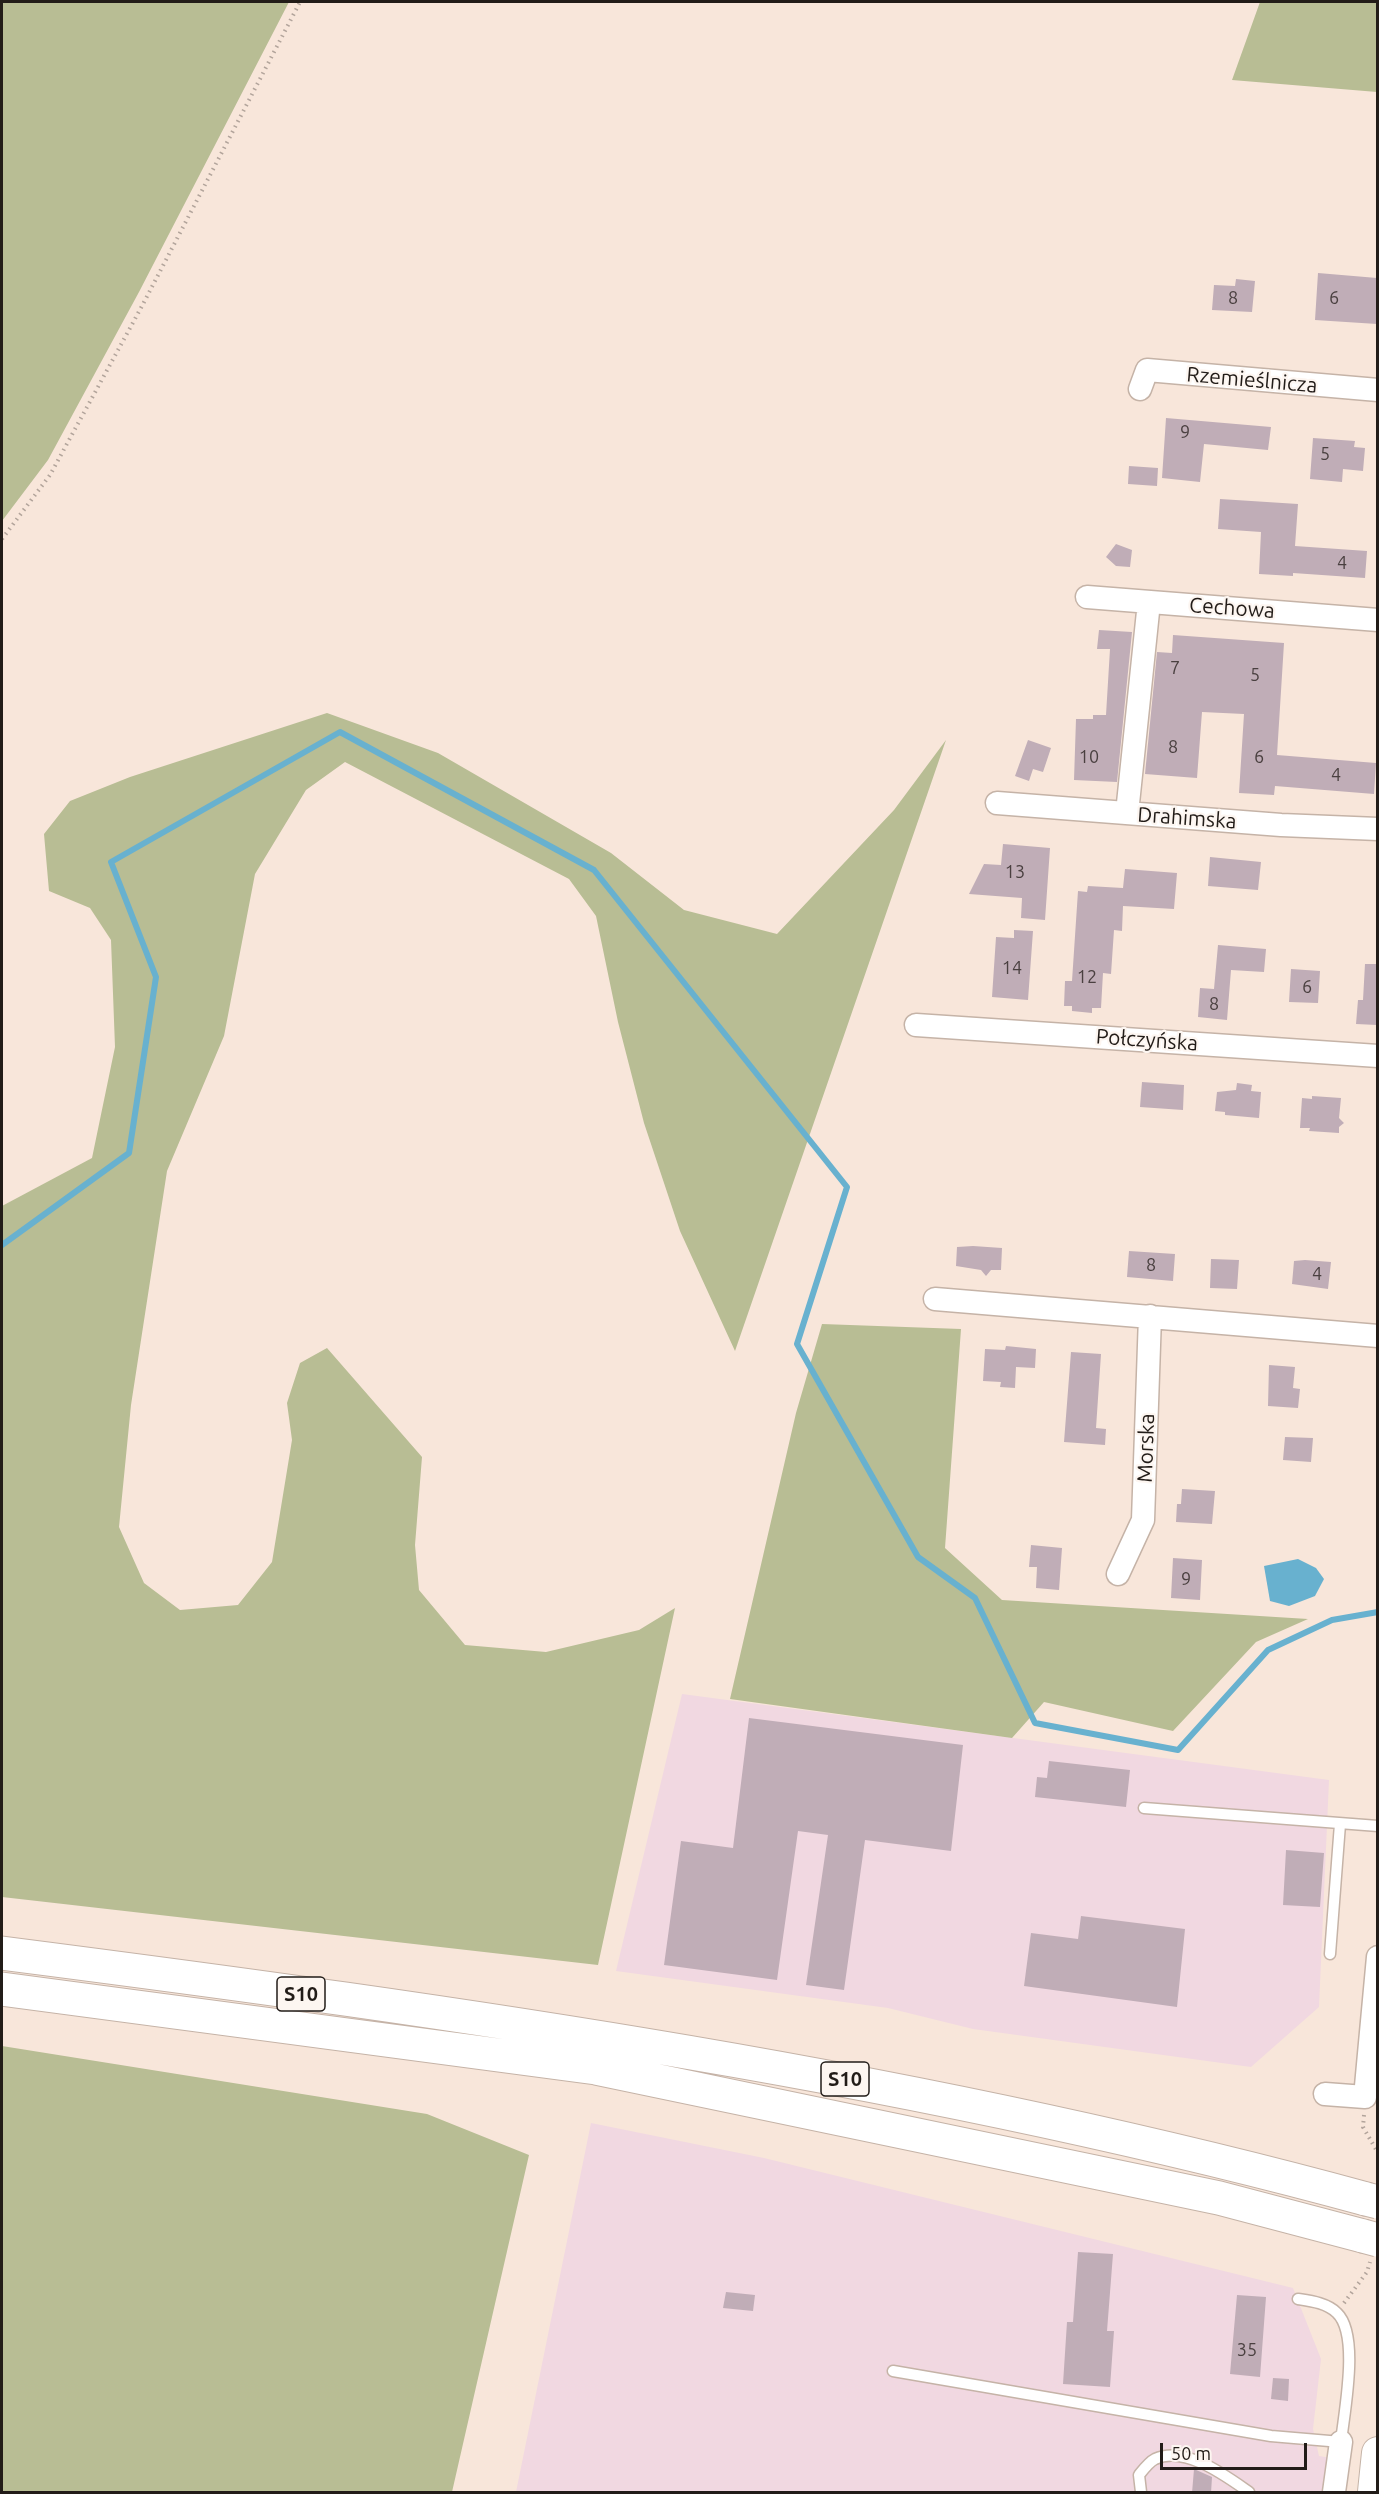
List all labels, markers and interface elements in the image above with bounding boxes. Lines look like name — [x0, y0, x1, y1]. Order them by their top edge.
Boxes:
house number: 8 — [1228, 287, 1238, 309]
house number: 6 — [1329, 287, 1339, 309]
street label: Rzemieślnicza — [1186, 362, 1318, 398]
house number: 9 — [1180, 421, 1190, 443]
house number: 5 — [1320, 443, 1330, 465]
house number: 4 — [1337, 552, 1347, 574]
street label: Cechowa — [1188, 592, 1276, 624]
house number: 7 — [1170, 657, 1180, 679]
house number: 5 — [1250, 664, 1260, 686]
house number: 8 — [1168, 736, 1178, 758]
house number: 10 — [1079, 746, 1099, 768]
house number: 6 — [1254, 746, 1264, 768]
house number: 4 — [1331, 764, 1341, 786]
street label: Drahimska — [1137, 802, 1237, 834]
house number: 13 — [1005, 861, 1025, 883]
house number: 14 — [1002, 957, 1022, 979]
house number: 12 — [1077, 966, 1097, 988]
house number: 6 — [1302, 976, 1312, 998]
house number: 8 — [1209, 993, 1219, 1015]
street label: Połczyńska — [1095, 1024, 1199, 1056]
house number: 8 — [1146, 1254, 1156, 1276]
house number: 4 — [1312, 1263, 1322, 1285]
street label: Morska — [1132, 1413, 1160, 1483]
house number: 9 — [1181, 1568, 1191, 1590]
road number: S10 — [277, 1977, 325, 2011]
road number: S10 — [821, 2062, 869, 2096]
house number: 35 — [1237, 2339, 1257, 2361]
scale bar — [1163, 2431, 1310, 2469]
text: 50 m — [1171, 2443, 1211, 2463]

